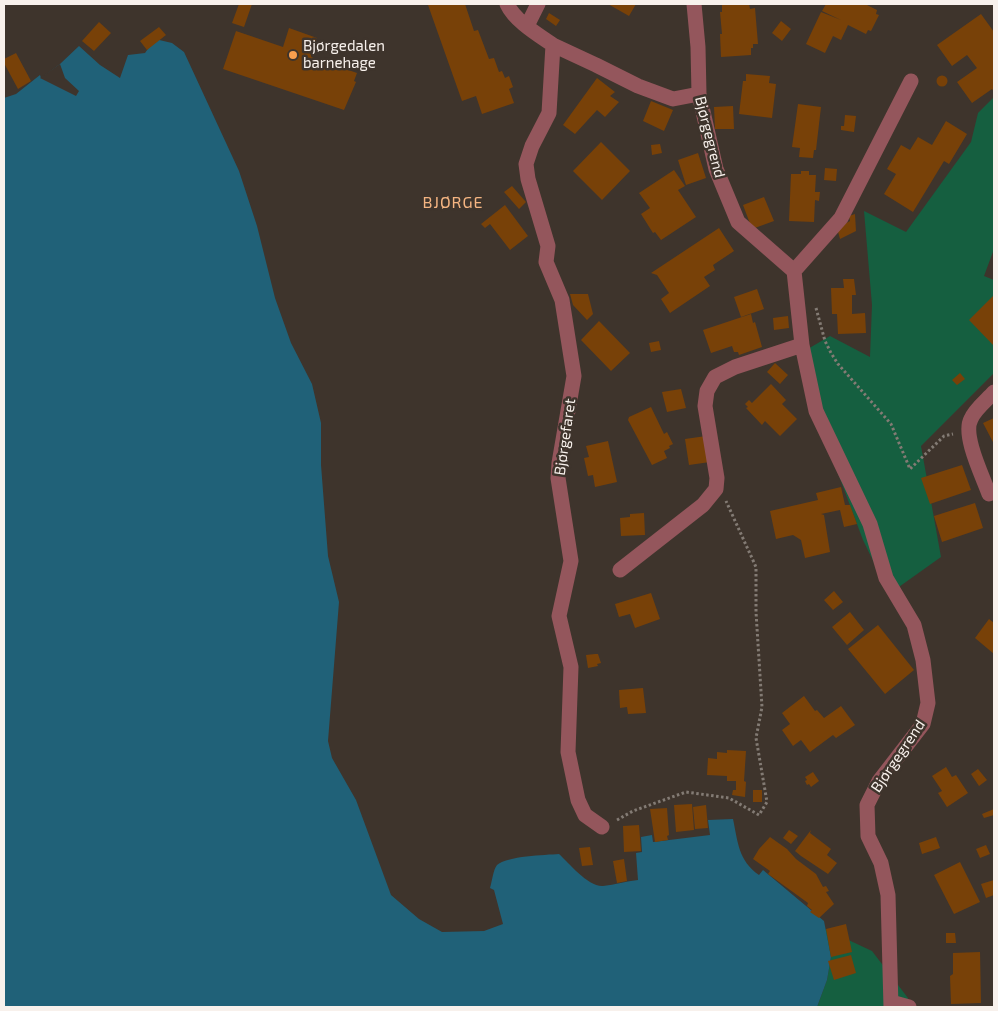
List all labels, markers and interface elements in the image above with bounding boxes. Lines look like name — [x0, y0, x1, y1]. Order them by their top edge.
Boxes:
place label: Bjørgedalen barnehage — [303, 37, 385, 72]
marker: Bjørgedalen barnehage — [287, 49, 299, 61]
street label: Bjørgegrend — [691, 94, 729, 180]
district label: BJØRGE — [422, 193, 484, 213]
street label: Bjørgefaret — [551, 397, 579, 477]
street label: Bjørgegrend — [867, 716, 929, 796]

